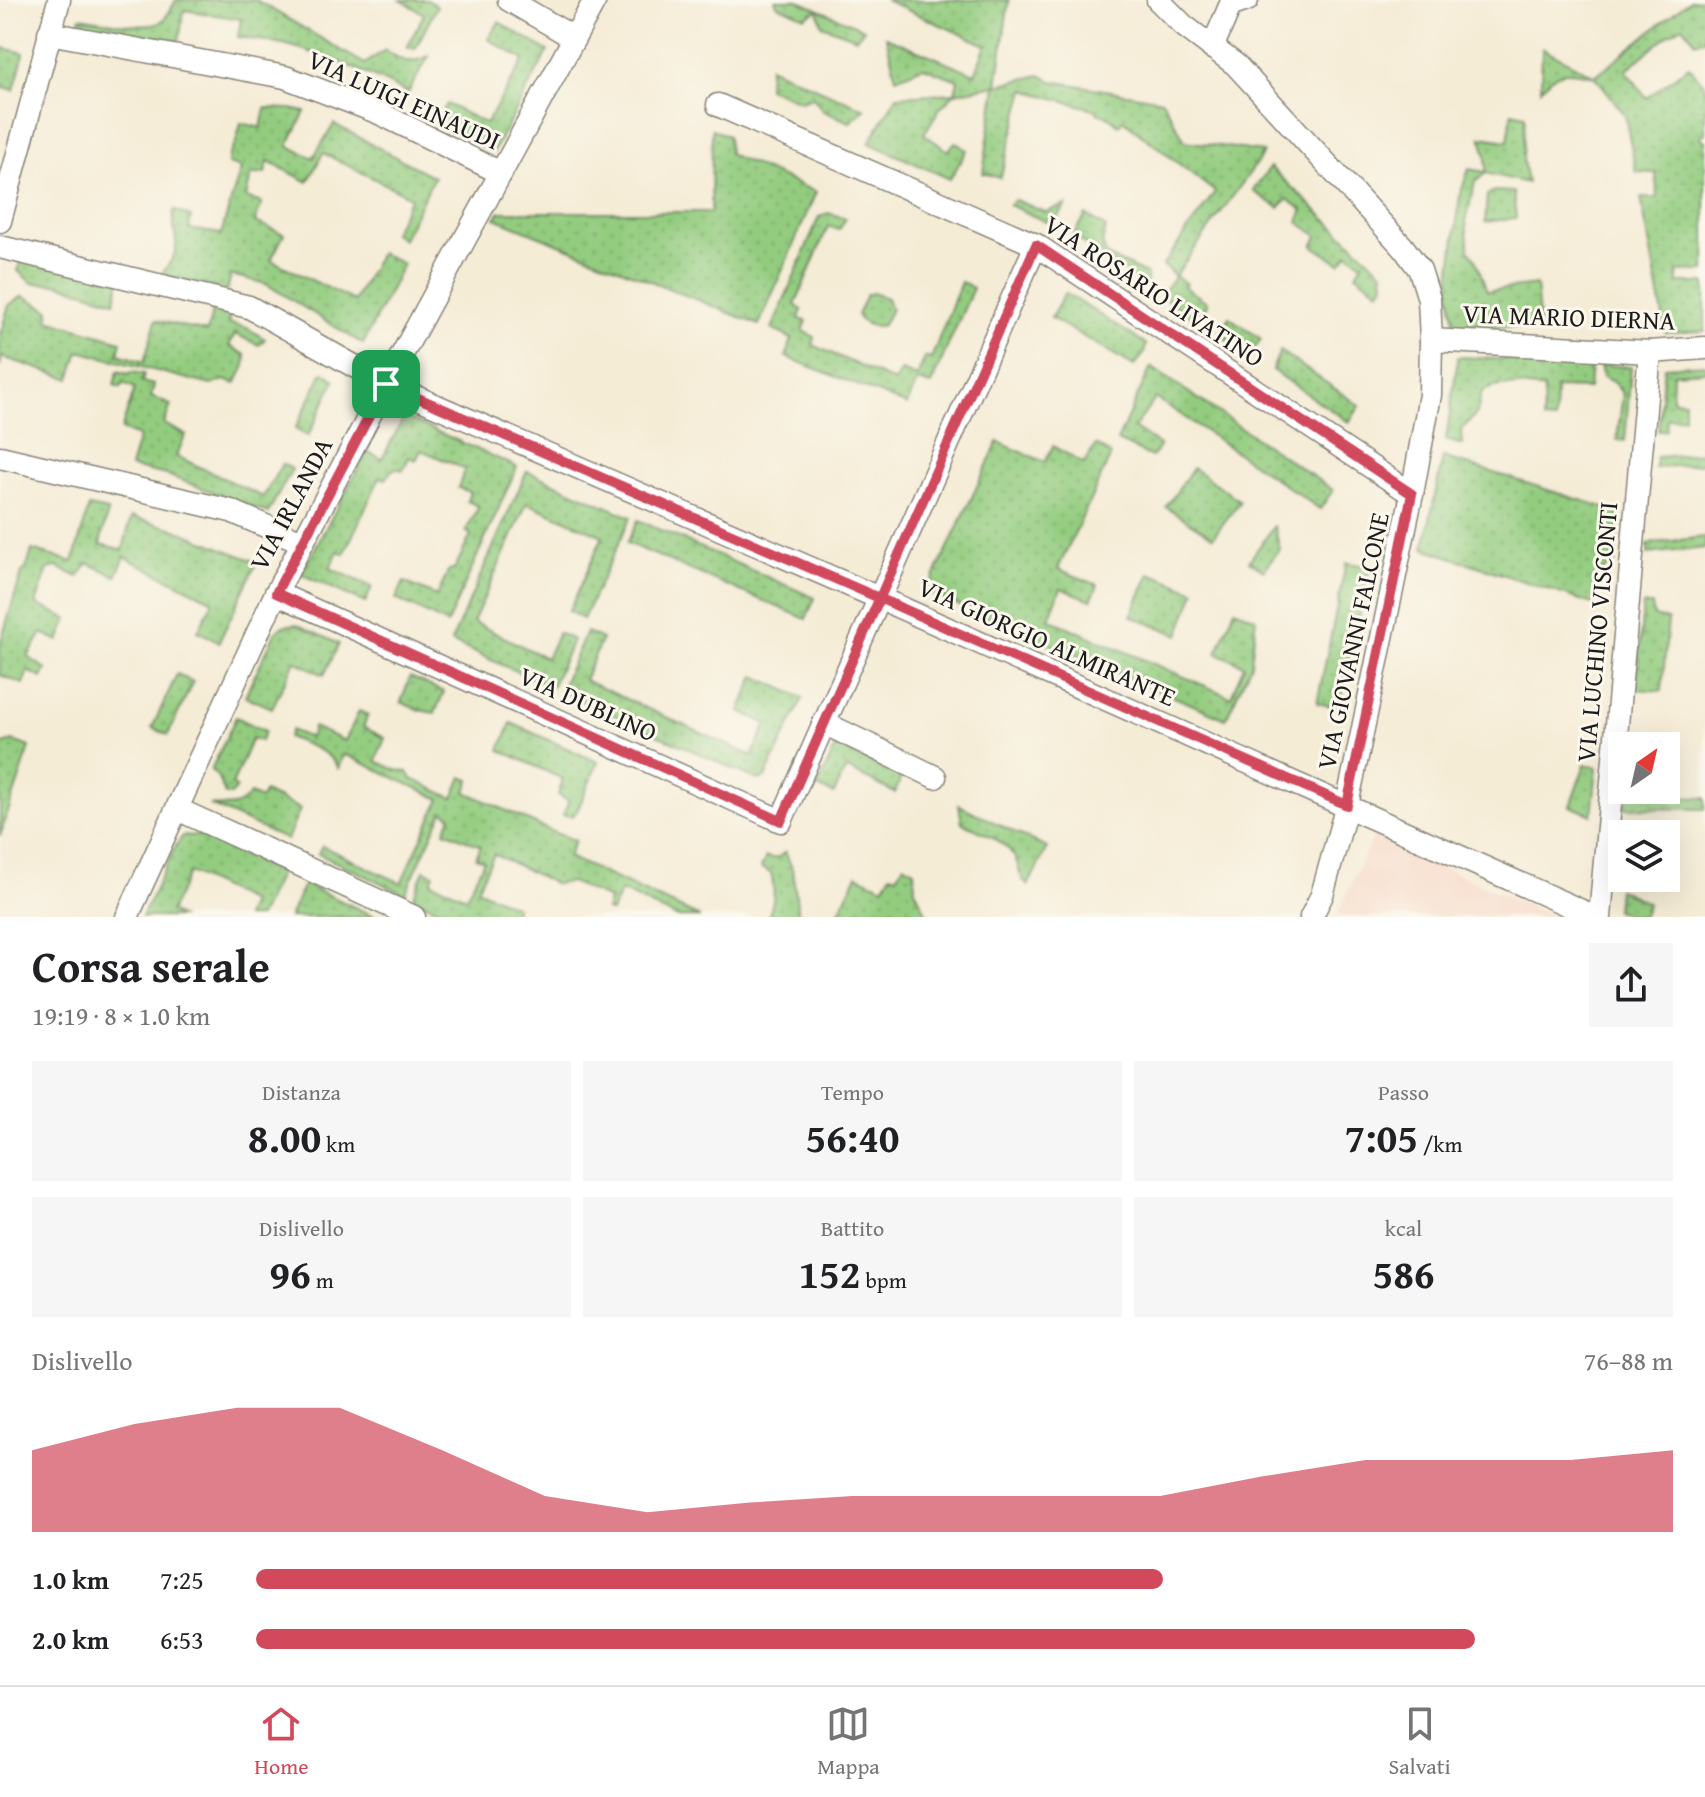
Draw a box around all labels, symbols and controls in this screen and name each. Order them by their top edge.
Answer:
street label: VIA LUIGI EINAUDI [302,40,507,159]
street label: VIA ROSARIO LIVATINO [1037,205,1272,376]
street label: VIA MARIO DIERNA [1462,293,1676,340]
pin [352,350,420,418]
icon: arrive [364,362,408,406]
street label: VIA IRLANDA [239,430,342,577]
street label: VIA LUCHINO VISCONTI [1566,500,1627,764]
street label: VIA GIOVANNI FALCONE [1306,509,1399,773]
street label: VIA GIORGIO ALMIRANTE [912,567,1182,716]
street label: VIA DUBLINO [513,656,664,751]
north arrow [1608,732,1680,804]
map controls [1608,732,1680,892]
button: layers [1608,820,1680,892]
text: Corsa serale [32,934,270,998]
button: share [1589,943,1673,1027]
text: 19:19 · 8 × 1.0 km [32,996,210,1035]
text: Distanza [262,1076,341,1108]
text: Tempo [821,1076,884,1108]
text: Passo [1378,1076,1429,1108]
text: 8.00 [248,1108,321,1167]
text: 56:40 [805,1108,900,1167]
text: 7:05 [1345,1108,1418,1167]
text: km [321,1128,355,1160]
text: /km [1418,1128,1462,1160]
text: Dislivello [259,1212,344,1244]
text: Battito [821,1212,884,1244]
text: kcal [1385,1212,1422,1244]
text: 96 [269,1244,311,1303]
text: 152 [798,1244,861,1303]
text: 586 [1372,1244,1435,1303]
text: m [311,1264,334,1296]
text: bpm [861,1264,907,1296]
text: Dislivello [32,1341,132,1380]
text: 76–88 m [1584,1341,1673,1380]
text: 1.0 km [32,1560,109,1599]
text: 7:25 [160,1560,204,1599]
text: 2.0 km [32,1620,109,1659]
text: 6:53 [160,1620,204,1659]
tab: Home [254,1702,308,1782]
tab: Mappa [817,1702,880,1782]
tab: Salvati [1388,1702,1451,1782]

